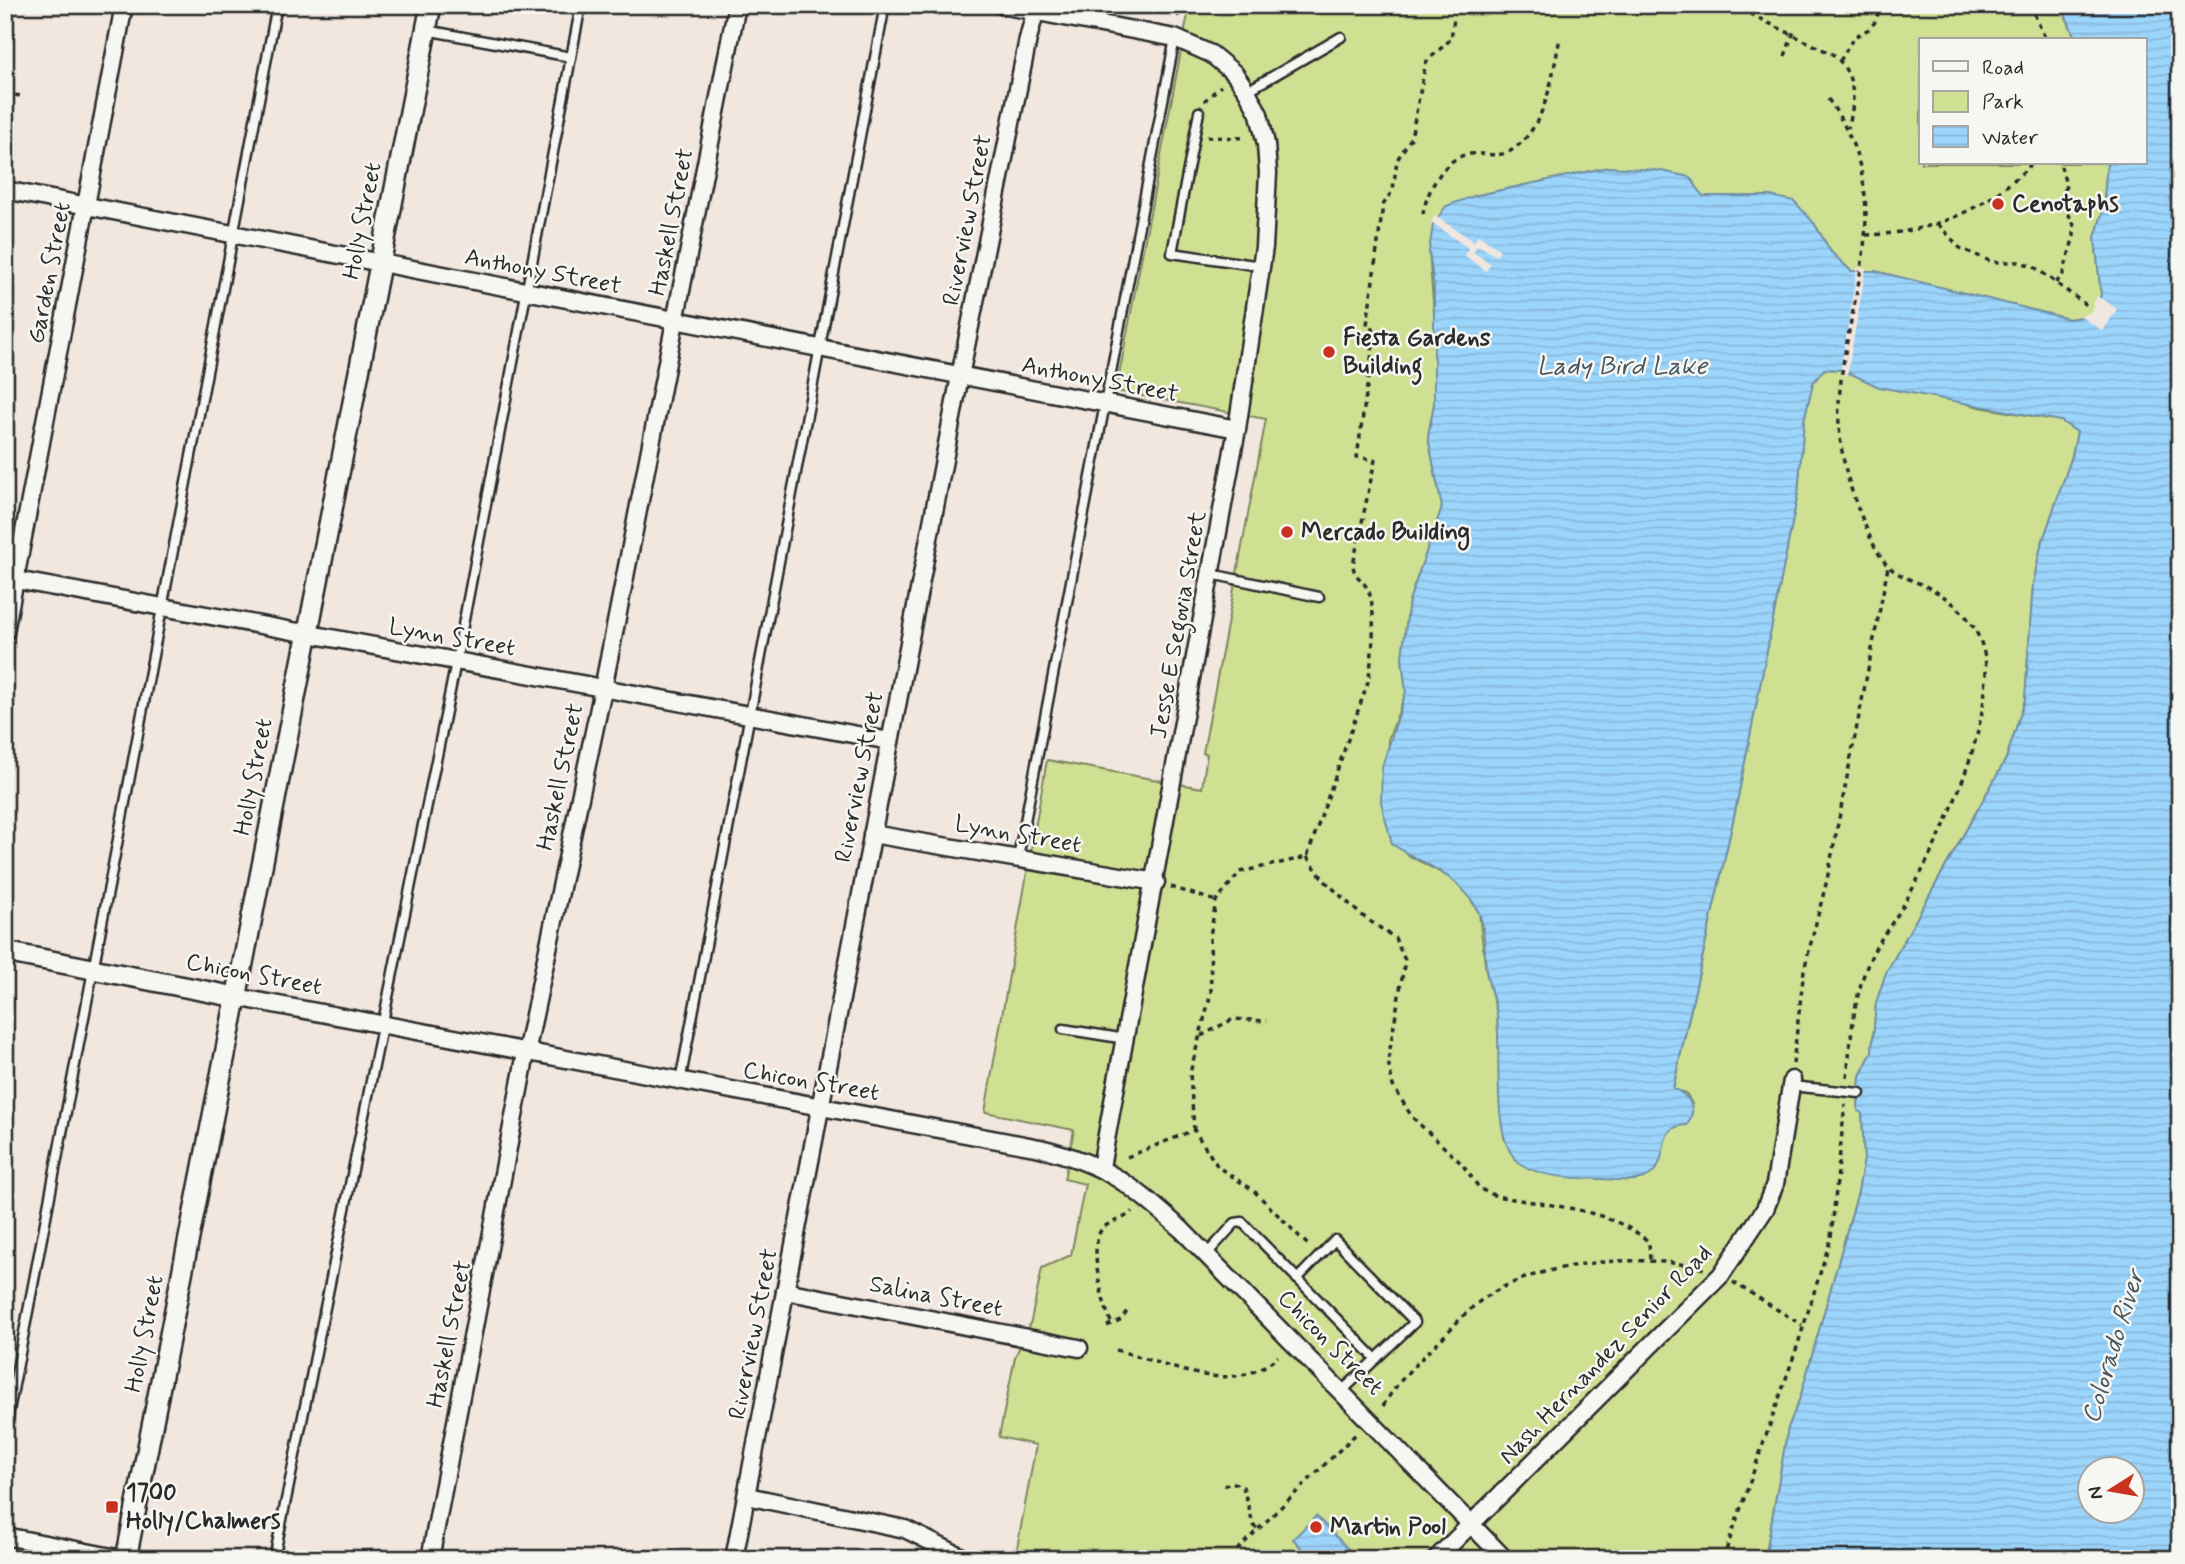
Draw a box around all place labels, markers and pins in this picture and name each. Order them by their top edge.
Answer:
place label: Cenotaphs [2012,189,2119,220]
marker: Cenotaphs [1990,196,2006,212]
place label: Fiesta Gardens Building [1343,323,1491,385]
marker: Fiesta Gardens Building [1321,344,1337,360]
place label: Mercado Building [1301,517,1470,551]
marker: Mercado Building [1279,524,1295,540]
place label: 1700 Holly/Chalmers [126,1478,281,1537]
marker: 1700 Holly/Chalmers [104,1499,120,1515]
place label: Martin Pool [1330,1512,1446,1543]
marker: Martin Pool [1308,1519,1324,1535]

